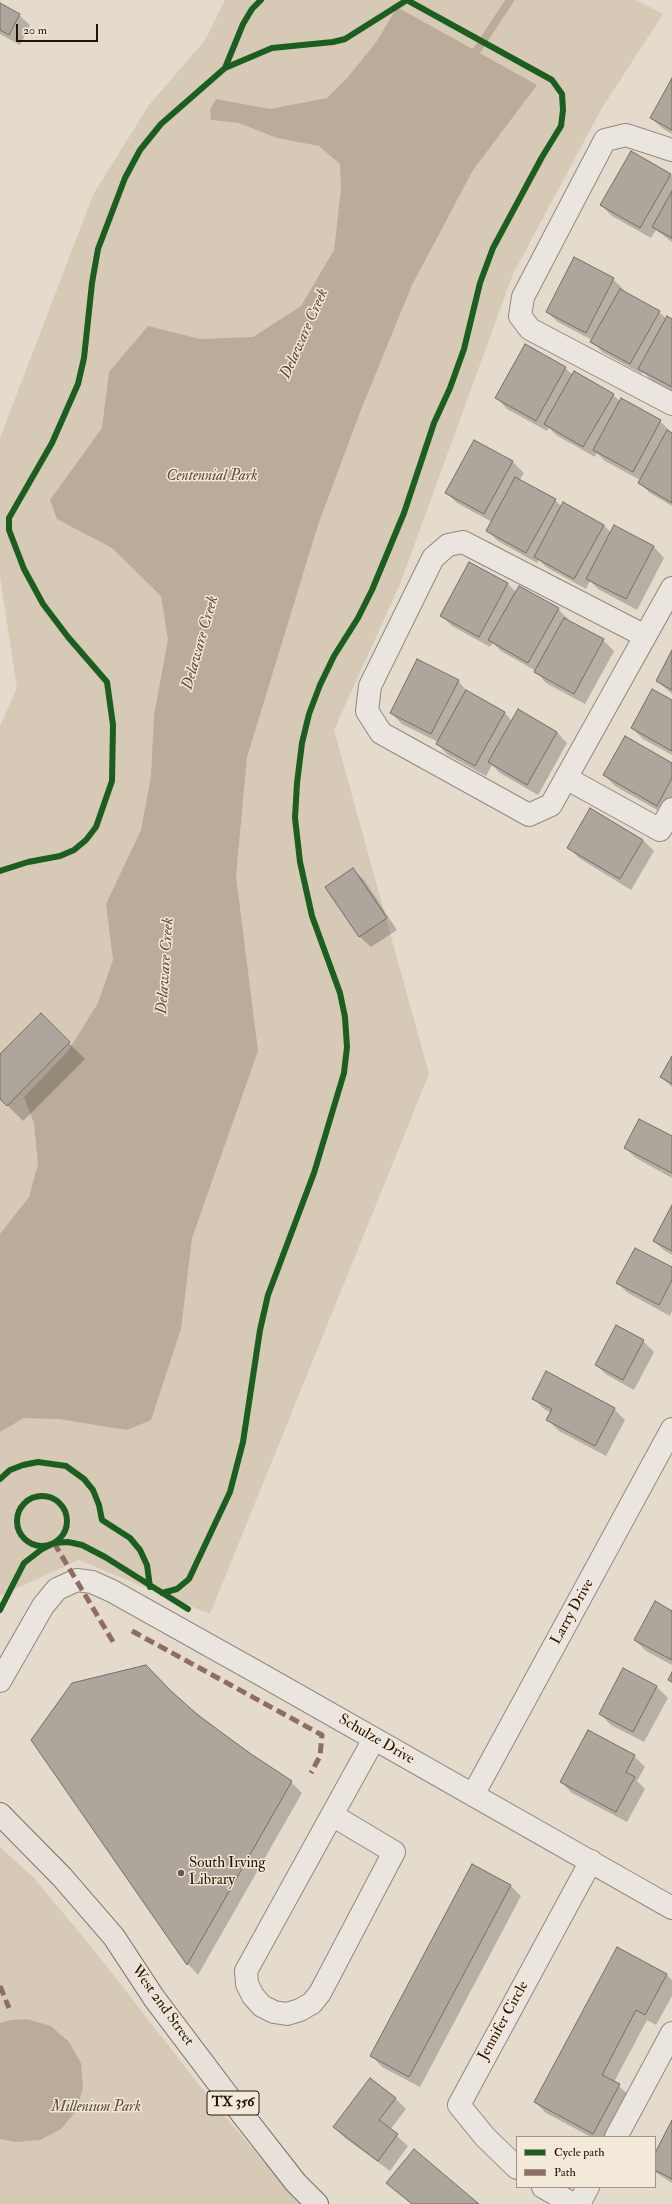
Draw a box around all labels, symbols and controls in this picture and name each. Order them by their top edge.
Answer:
scale bar [18,16,100,42]
text: 20 m [23,23,47,38]
water label: Delaware Creek [277,286,333,382]
park label: Centennial Park [166,468,258,486]
water label: Delaware Creek [178,594,224,692]
water label: Delaware Creek [153,917,179,1015]
street label: Larry Drive [548,1576,598,1648]
street label: Schulze Drive [335,1711,417,1769]
place label: South Irving Library [189,1855,266,1890]
marker: South Irving Library [176,1868,186,1878]
street label: West 2nd Street [127,1962,197,2050]
street label: Jennifer Circle [475,1978,533,2064]
road number: TX 356 [207,2091,259,2115]
park label: Millenium Park [51,2099,141,2117]
legend [516,2136,656,2188]
text: Cycle path [554,2145,604,2160]
text: Path [554,2165,576,2180]

